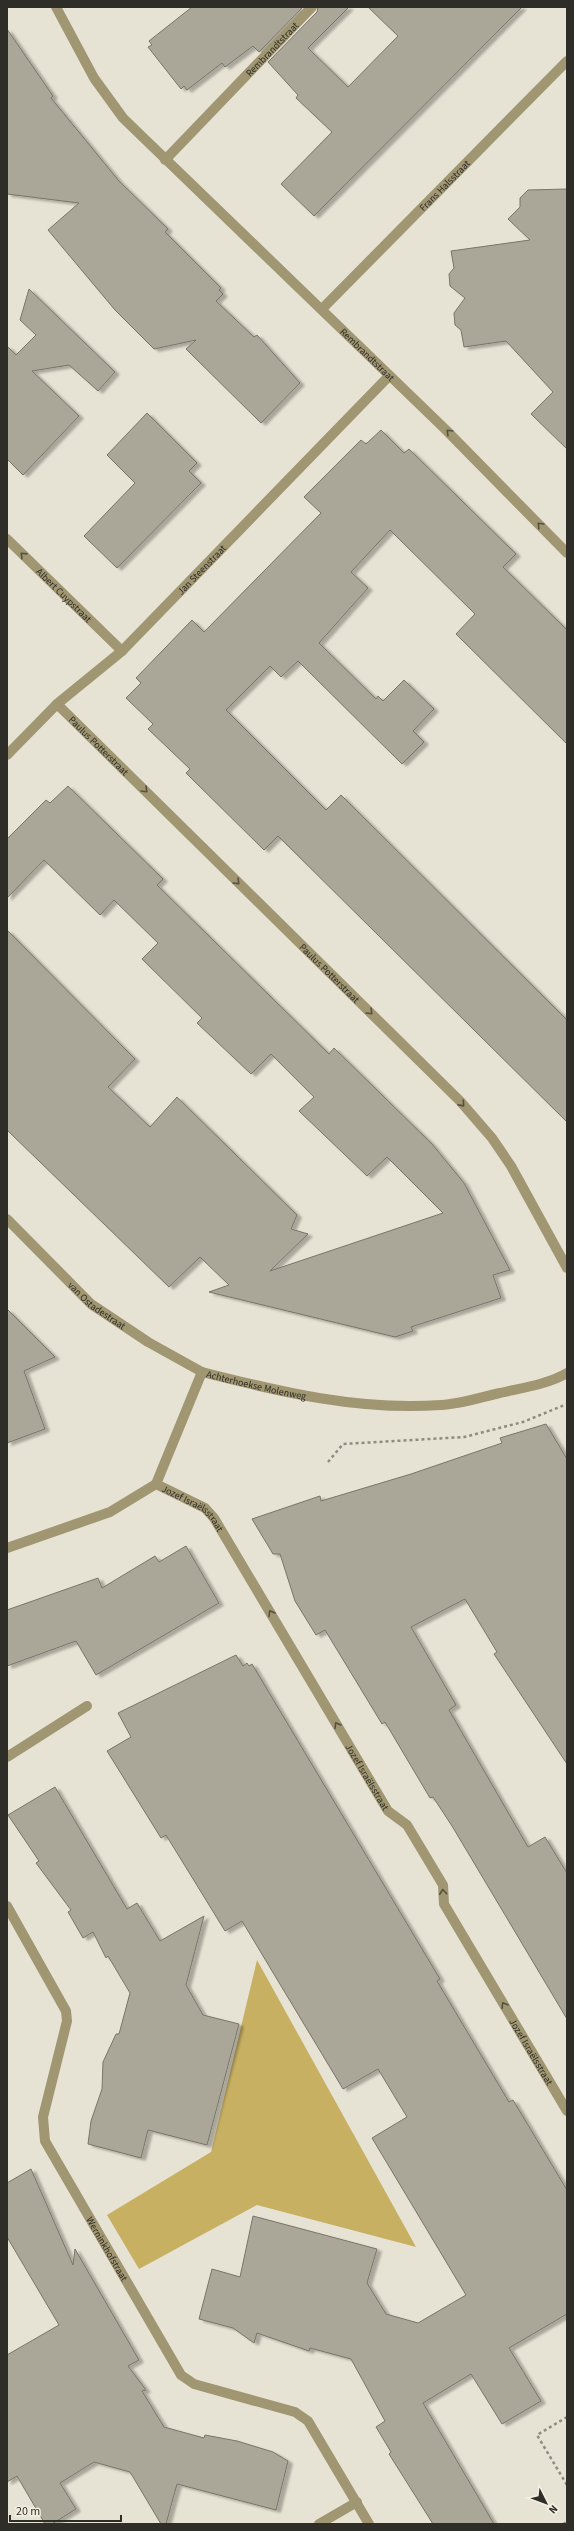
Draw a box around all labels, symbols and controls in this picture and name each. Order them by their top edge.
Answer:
street label: Rembrandtstraat [243,19,302,80]
street label: Frans Halsstraat [416,157,474,215]
street label: Rembrandtstraat [337,325,398,385]
one-way arrow [446,429,453,437]
one-way arrow [537,522,545,530]
street label: Jan Steenstraat [174,541,230,598]
one-way arrow [20,552,28,560]
street label: Albert Cuypstraat [33,565,95,626]
street label: Paulus Potterstraat [65,713,132,779]
one-way arrow [140,785,148,793]
one-way arrow [232,877,240,884]
street label: Paulus Potterstraat [296,941,363,1007]
one-way arrow [365,1007,373,1015]
one-way arrow [457,1099,464,1106]
street label: van Ostadestraat [64,1279,129,1334]
street label: Achterhoekse Molenweg [205,1367,307,1404]
street label: Jozef Israëlsstraat [159,1482,227,1535]
one-way arrow [268,1610,275,1617]
one-way arrow [335,1722,342,1729]
street label: Jozef Israëlsstraat [342,1741,392,1814]
one-way arrow [439,1889,448,1895]
one-way arrow [502,2002,509,2009]
street label: Jozef Israëlsstraat [506,2016,556,2088]
street label: Werninkhofstraat [82,2214,131,2284]
north arrow [526,2483,566,2523]
scale bar [10,2497,121,2523]
text: N [545,2502,561,2517]
text: 20 m [16,2503,40,2520]

